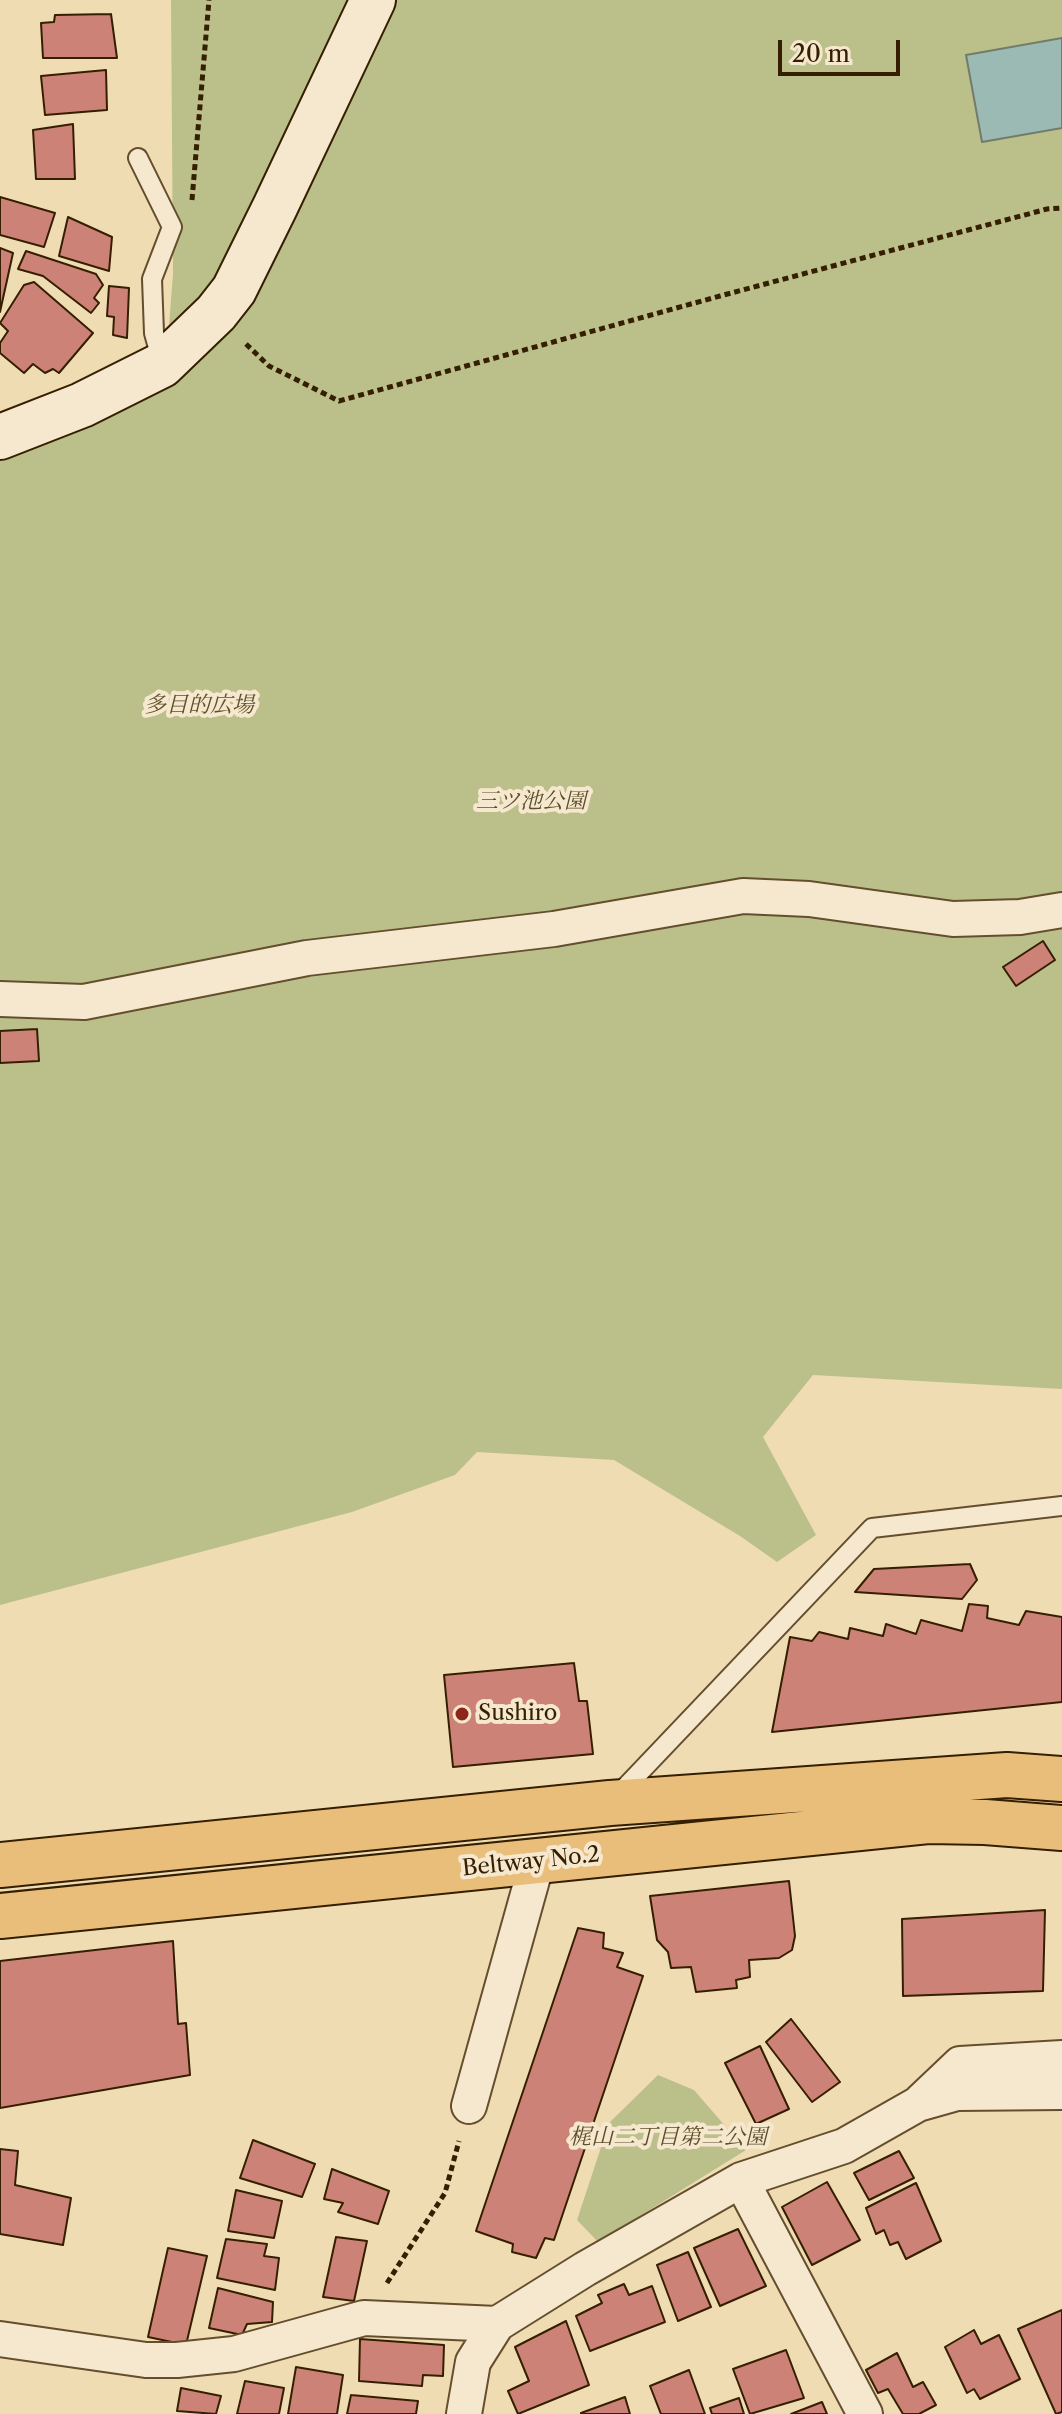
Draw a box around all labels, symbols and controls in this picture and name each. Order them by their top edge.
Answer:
scale bar [782,24,904,74]
text: 20 m [792,39,850,68]
park label: 多目的広場 [144,693,254,719]
park label: 三ツ池公園 [476,789,586,815]
place label: Sushiro [478,1701,557,1727]
marker: Sushiro [453,1705,471,1723]
street label: Beltway No.2 [461,1842,601,1882]
park label: 梶山二丁目第二公園 [569,2125,767,2151]

